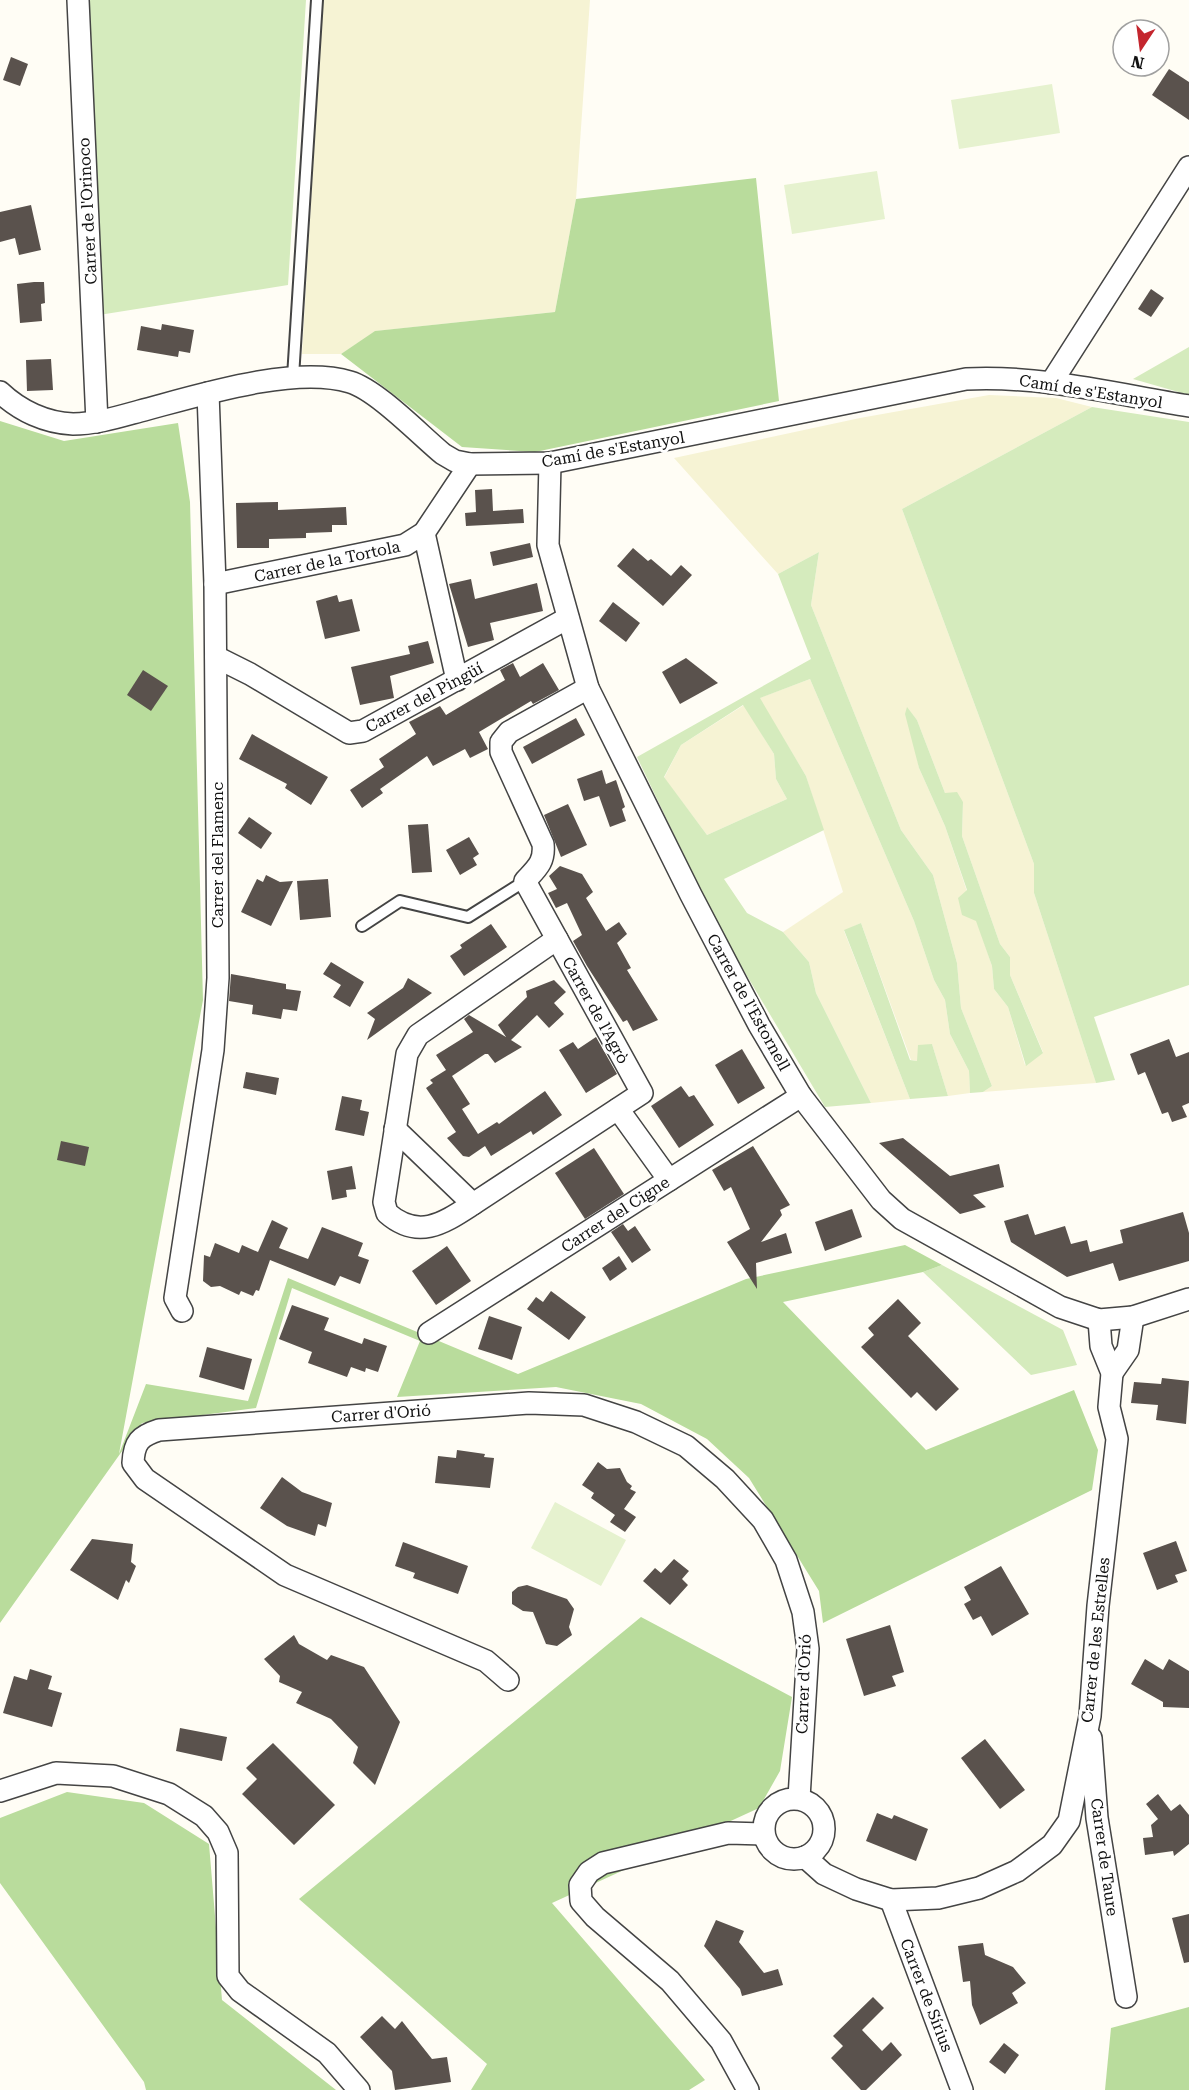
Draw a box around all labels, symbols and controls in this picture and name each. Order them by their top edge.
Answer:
north arrow [1111,18,1171,78]
text: N [1130,51,1146,73]
street label: Carrer de l'Orinoco [74,137,101,285]
street label: Camí de s'Estanyol [1018,371,1164,412]
street label: Camí de s'Estanyol [540,428,686,471]
street label: Carrer de la Tortola [252,537,402,586]
street label: Carrer del Pingüí [362,658,486,736]
street label: Carrer del Flamenc [208,782,227,928]
street label: Carrer de l'Estornell [703,930,794,1074]
street label: Carrer de l'Agrò [558,953,633,1067]
street label: Carrer del Cigne [558,1172,673,1257]
street label: Carrer d'Orió [331,1401,432,1426]
street label: Carrer de les Estrelles [1077,1556,1114,1724]
street label: Carrer d'Orió [792,1634,815,1734]
street label: Carrer de Taure [1087,1797,1122,1918]
street label: Carrer de Sírius [896,1936,957,2055]

